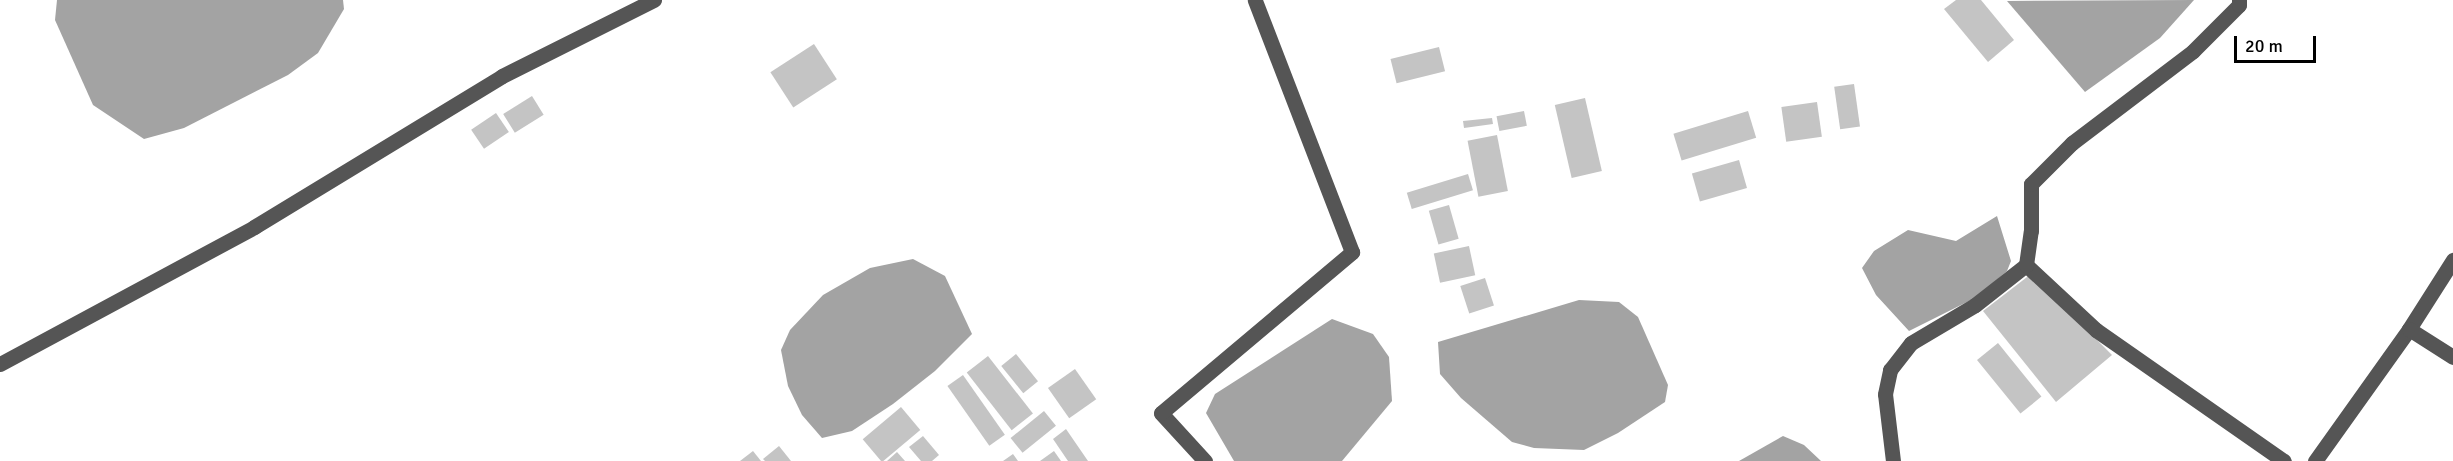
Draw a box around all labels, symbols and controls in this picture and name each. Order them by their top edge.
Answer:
scale bar [2237,24,2320,62]
text: 20 m [2245,35,2283,57]

